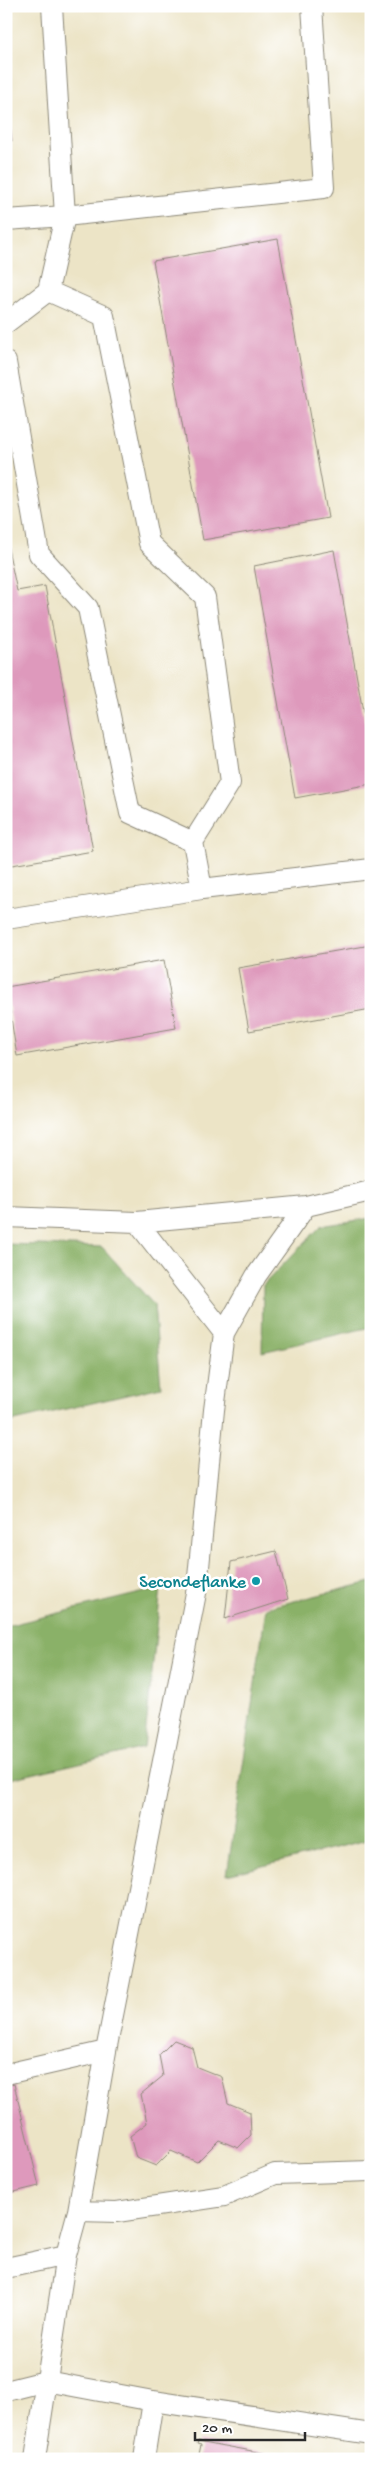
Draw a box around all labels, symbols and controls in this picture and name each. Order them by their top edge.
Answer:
place label: Secondeflanke [139,1573,247,1594]
marker: Secondeflanke [250,1575,262,1587]
scale bar [195,2410,304,2442]
text: 20 m [202,2420,232,2438]

